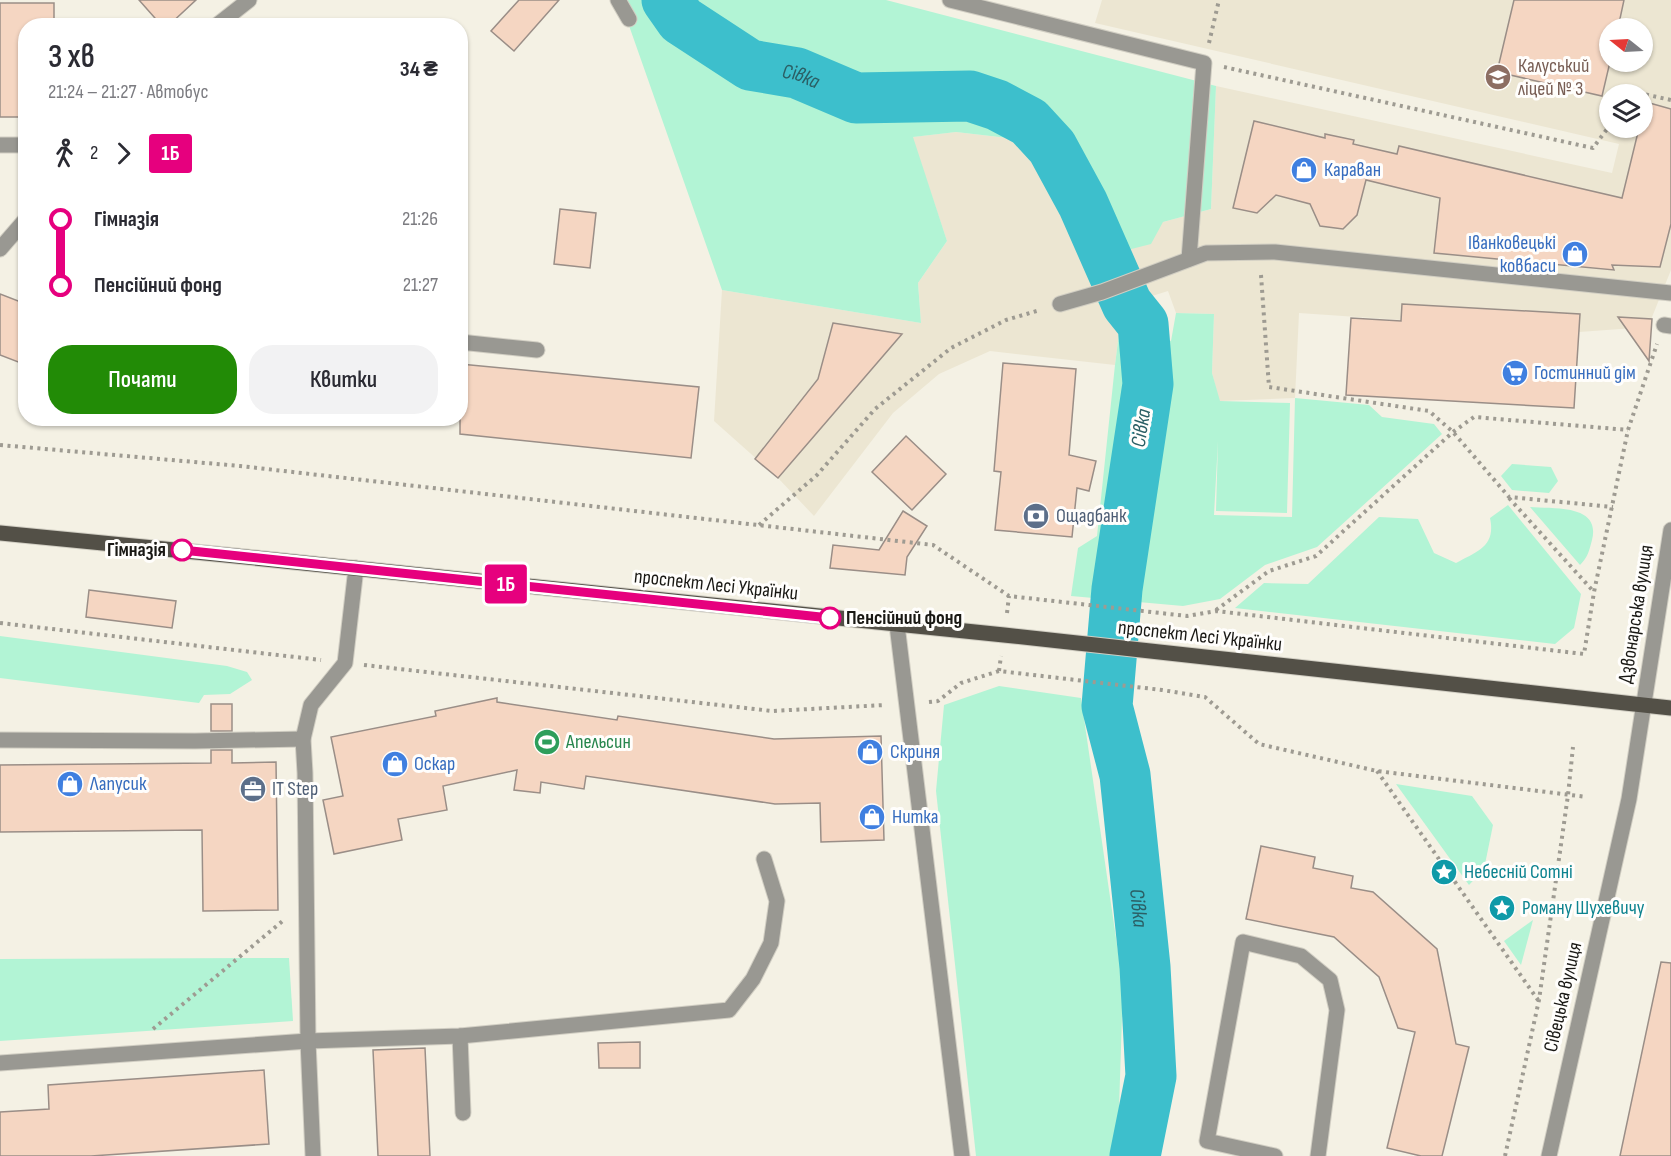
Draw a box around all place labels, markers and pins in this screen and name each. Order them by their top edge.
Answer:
place label: Калуський ліцей № 3 [1518,54,1589,101]
school or university icon: Калуський ліцей № 3 [1483,62,1513,92]
shop icon: Караван [1289,155,1319,185]
place label: Караван [1324,158,1381,182]
place label: Іванковецькі ковбаси [1468,231,1556,278]
shop icon: Іванковецькі ковбаси [1560,239,1590,269]
supermarket icon: Гостинний дім [1500,358,1530,388]
place label: Гостинний дім [1534,361,1636,385]
bank icon: Ощадбанк [1021,501,1051,531]
place label: Ощадбанк [1056,504,1127,528]
place label: Гімназія [107,538,166,562]
marker: Гімназія [171,539,193,561]
place label: Пенсійний фонд [846,606,962,630]
marker: Пенсійний фонд [819,607,841,629]
sports icon: Апельсин [532,727,562,757]
place label: Апельсин [565,730,631,754]
shop icon: Скриня [855,737,885,767]
place label: Скриня [890,740,940,764]
shop icon: Оскар [380,749,410,779]
place label: Оскар [414,752,455,776]
shop icon: Лапусик [55,769,85,799]
place label: Лапусик [89,772,147,796]
office icon: IT Step [238,774,268,804]
place label: IT Step [272,777,318,801]
shop icon: Нитка [857,802,887,832]
place label: Нитка [892,805,939,829]
place icon: Небесній Сотні [1429,857,1459,887]
place label: Небесній Сотні [1464,860,1573,884]
place icon: Роману Шухевичу [1487,893,1517,923]
place label: Роману Шухевичу [1522,896,1645,920]

